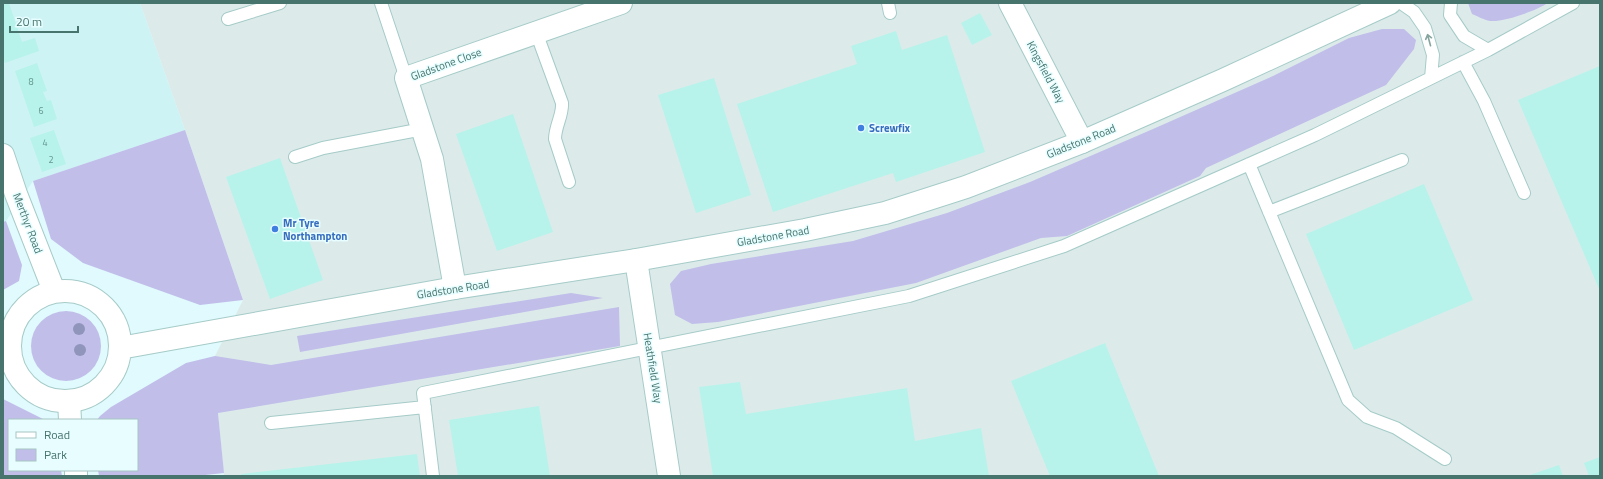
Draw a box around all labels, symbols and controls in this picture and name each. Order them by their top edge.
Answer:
scale bar [10,8,78,34]
text: 20 m [16,12,42,31]
one-way arrow [1424,33,1432,46]
street label: Kingsfield Way [1023,38,1069,106]
street label: Gladstone Close [408,44,484,84]
house number: 8 [28,75,34,88]
house number: 6 [38,104,44,117]
place label: Screwfix [869,120,911,136]
street label: Gladstone Road [1044,120,1118,162]
marker: Screwfix [856,123,866,133]
house number: 4 [42,136,48,149]
house number: 2 [48,153,54,166]
street label: Merthyr Road [9,190,47,256]
place label: Mr Tyre Northampton [283,215,347,244]
street label: Gladstone Road [736,222,811,250]
marker: Mr Tyre Northampton [270,224,280,234]
street label: Gladstone Road [416,275,491,303]
street label: Heathfield Way [640,332,667,405]
legend [8,419,138,471]
text: Road [44,425,70,444]
text: Park [44,445,67,464]

